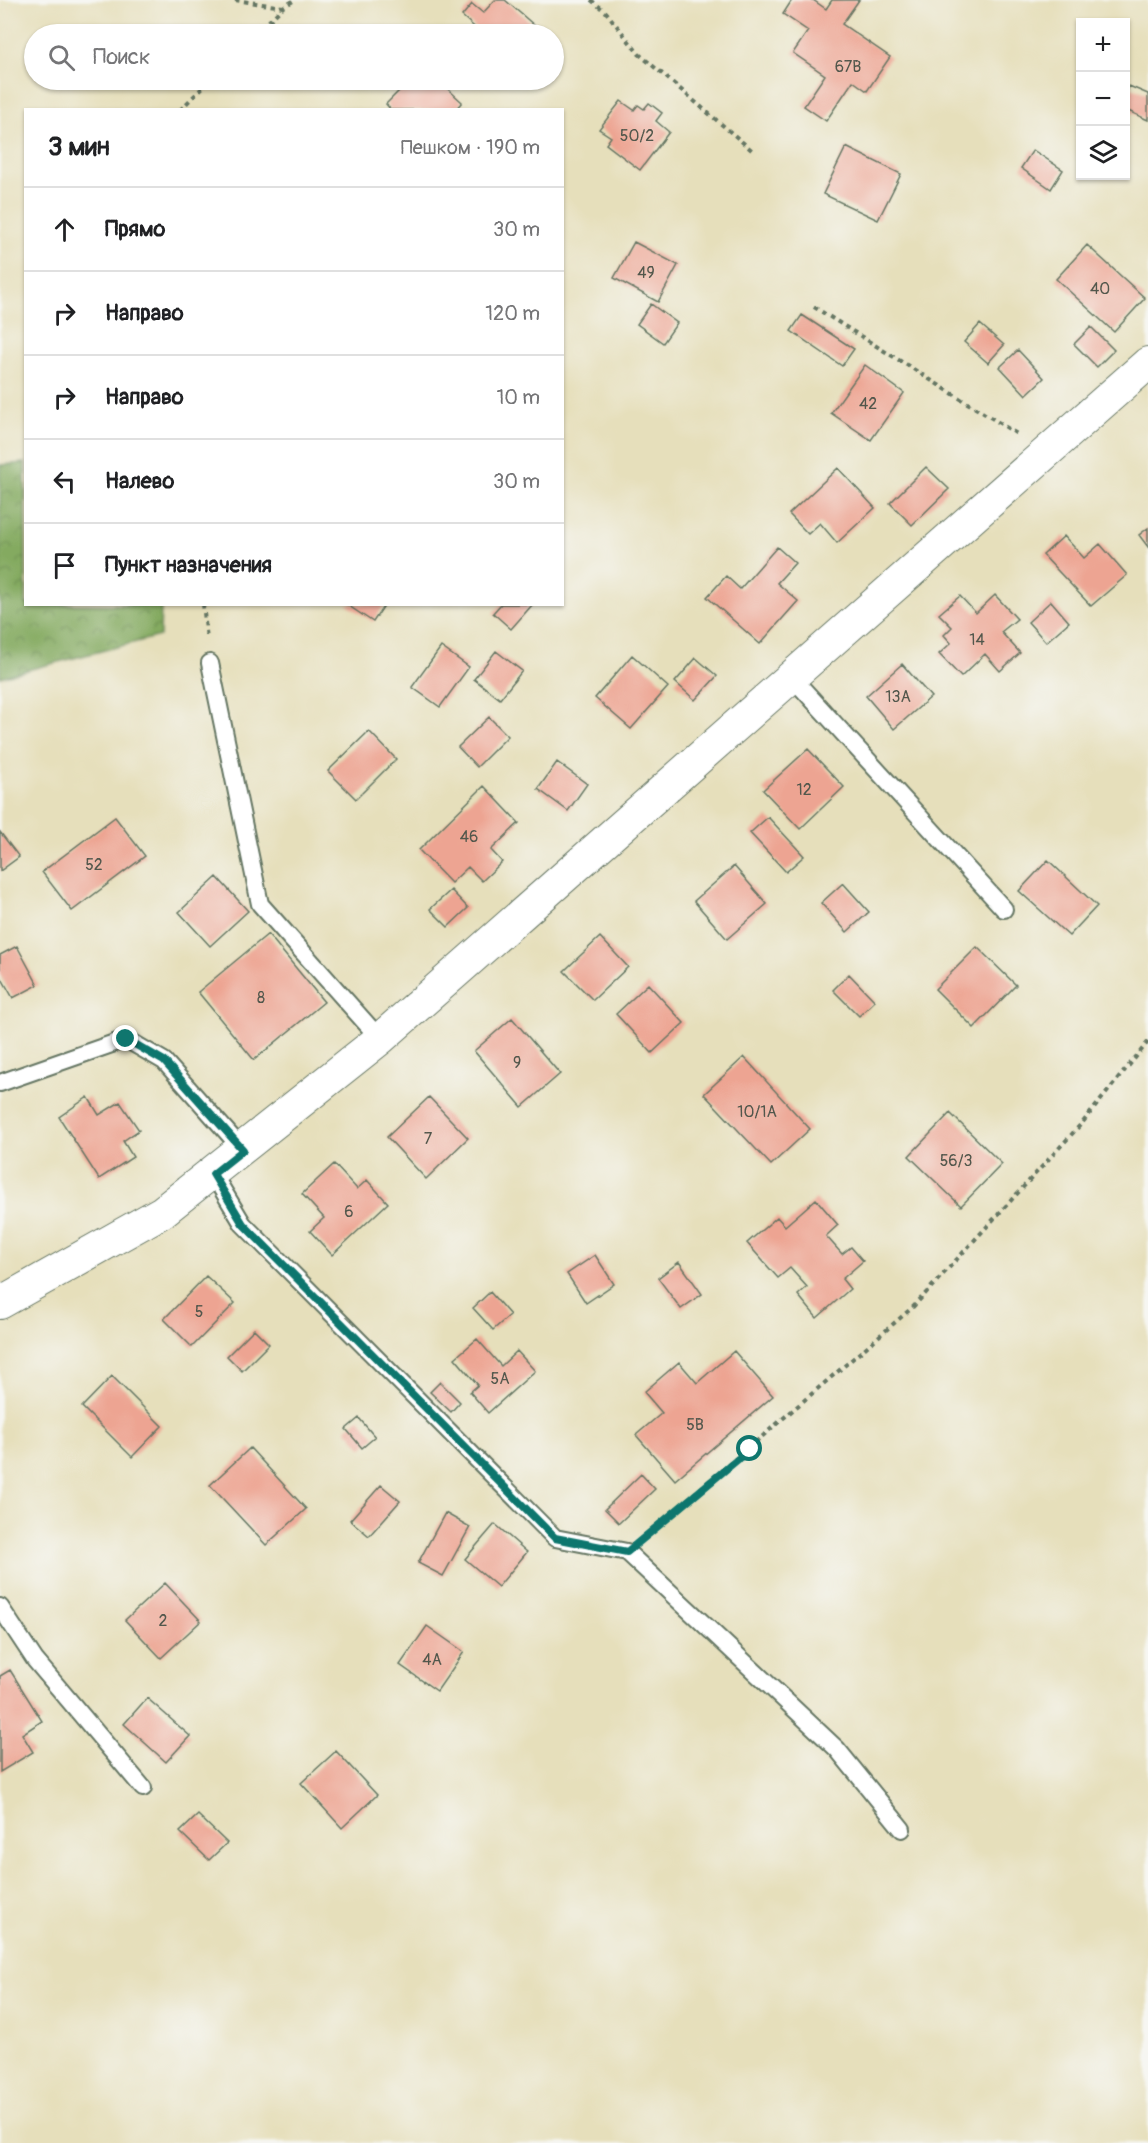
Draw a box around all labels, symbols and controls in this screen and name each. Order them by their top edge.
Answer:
map controls [1076,18,1130,180]
button: + [1076,18,1130,72]
search box [24,24,564,90]
icon: search [45,41,78,74]
text: Поиск [93,43,150,71]
house number: 67В [835,57,861,77]
button: − [1076,72,1130,126]
house number: 50/2 [620,126,654,146]
button: layers [1076,126,1130,180]
text: 3 мин [48,131,110,163]
text: Пешком · 190 m [401,135,540,160]
icon: ahead [48,213,81,246]
text: Прямо [105,215,165,243]
text: 30 m [493,217,540,242]
house number: 49 [637,263,655,283]
house number: 40 [1090,279,1110,299]
icon: right [48,297,81,330]
text: Направо [105,299,184,327]
text: 120 m [485,301,540,326]
icon: right [48,381,81,414]
text: Направо [105,383,184,411]
text: 10 m [496,385,540,410]
house number: 42 [859,394,877,414]
icon: left [48,465,81,498]
text: Налево [105,467,174,495]
text: 30 m [493,469,540,494]
icon: arrive [48,549,81,582]
text: Пункт назначения [105,551,272,579]
house number: 14 [969,630,985,650]
house number: 13А [885,687,911,707]
house number: 12 [796,780,812,800]
house number: 46 [460,827,478,847]
house number: 52 [85,855,103,875]
house number: 8 [257,988,265,1008]
route end [112,1025,138,1051]
house number: 9 [513,1053,521,1073]
house number: 10/1А [737,1102,777,1122]
house number: 7 [424,1129,433,1149]
house number: 56/3 [940,1151,972,1171]
house number: 6 [344,1202,354,1222]
house number: 5 [195,1302,203,1322]
house number: 5А [490,1369,510,1389]
house number: 5В [686,1415,704,1435]
route start [736,1435,762,1461]
house number: 2 [159,1611,168,1631]
house number: 4А [422,1650,442,1670]

